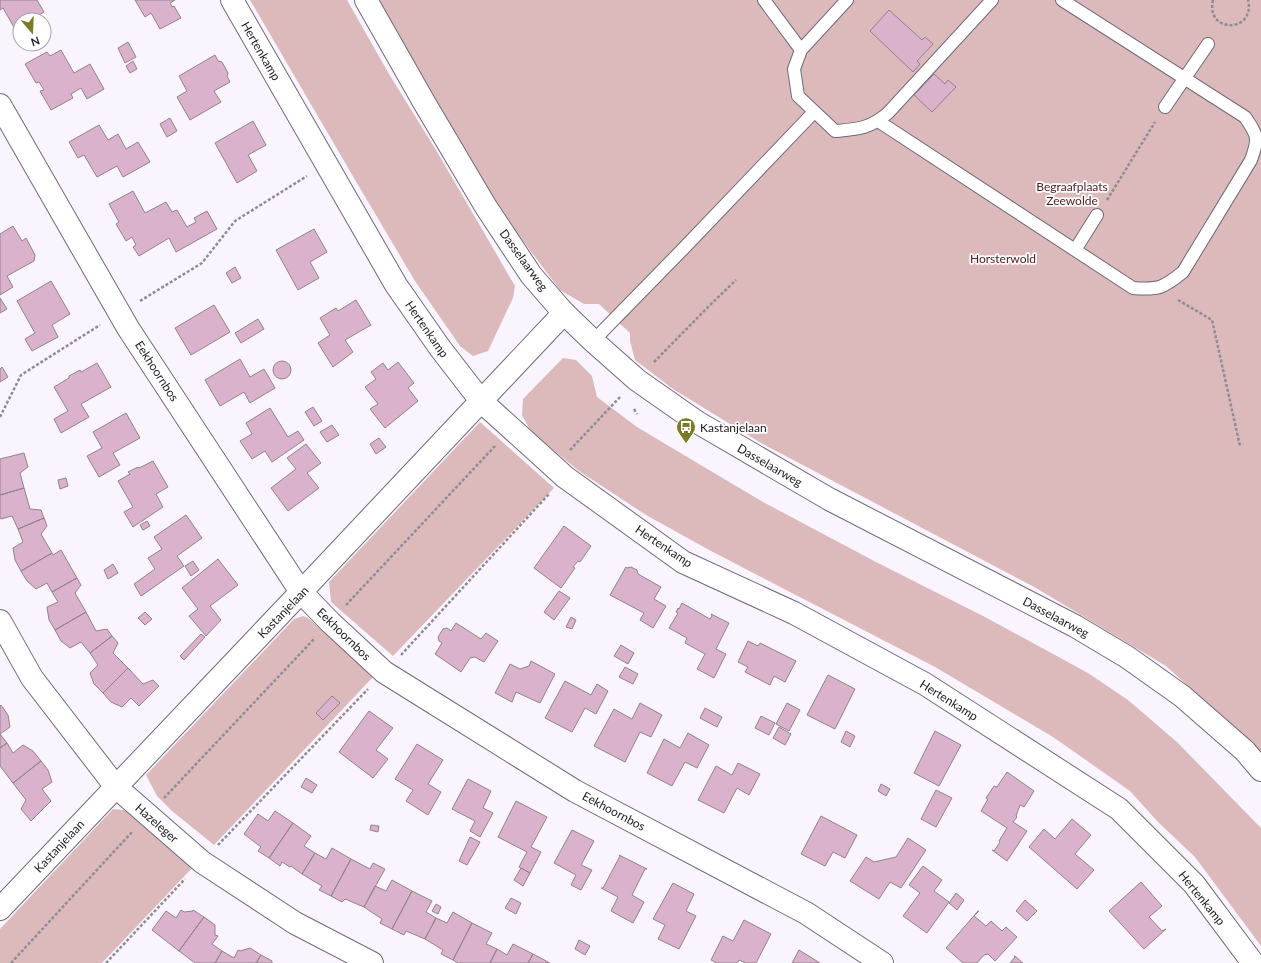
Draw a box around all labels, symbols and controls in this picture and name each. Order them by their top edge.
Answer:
north arrow [12,12,52,52]
street label: Hertenkamp [238,19,284,83]
text: N [29,34,42,49]
park label: Begraafplaats Zeewolde [1036,179,1108,208]
street label: Dasselaarweg [497,226,551,294]
park label: Horsterwold [970,251,1036,266]
street label: Hertenkamp [402,298,452,360]
street label: Eekhoornbos [132,338,182,404]
bus stop icon: Kastanjelaan [675,416,697,444]
place label: Kastanjelaan [700,420,767,435]
street label: Dasselaarweg [735,440,805,490]
street label: Hertenkamp [633,521,696,571]
street label: Kastanjelaan [254,583,312,641]
street label: Dasselaarweg [1020,593,1092,641]
street label: Eekhoornbos [314,605,374,663]
street label: Hertenkamp [917,676,981,724]
street label: Eekhoornbos [580,788,648,834]
street label: Hazeleger [132,800,182,846]
street label: Kastanjelaan [31,816,87,876]
street label: Hertenkamp [1176,868,1229,928]

